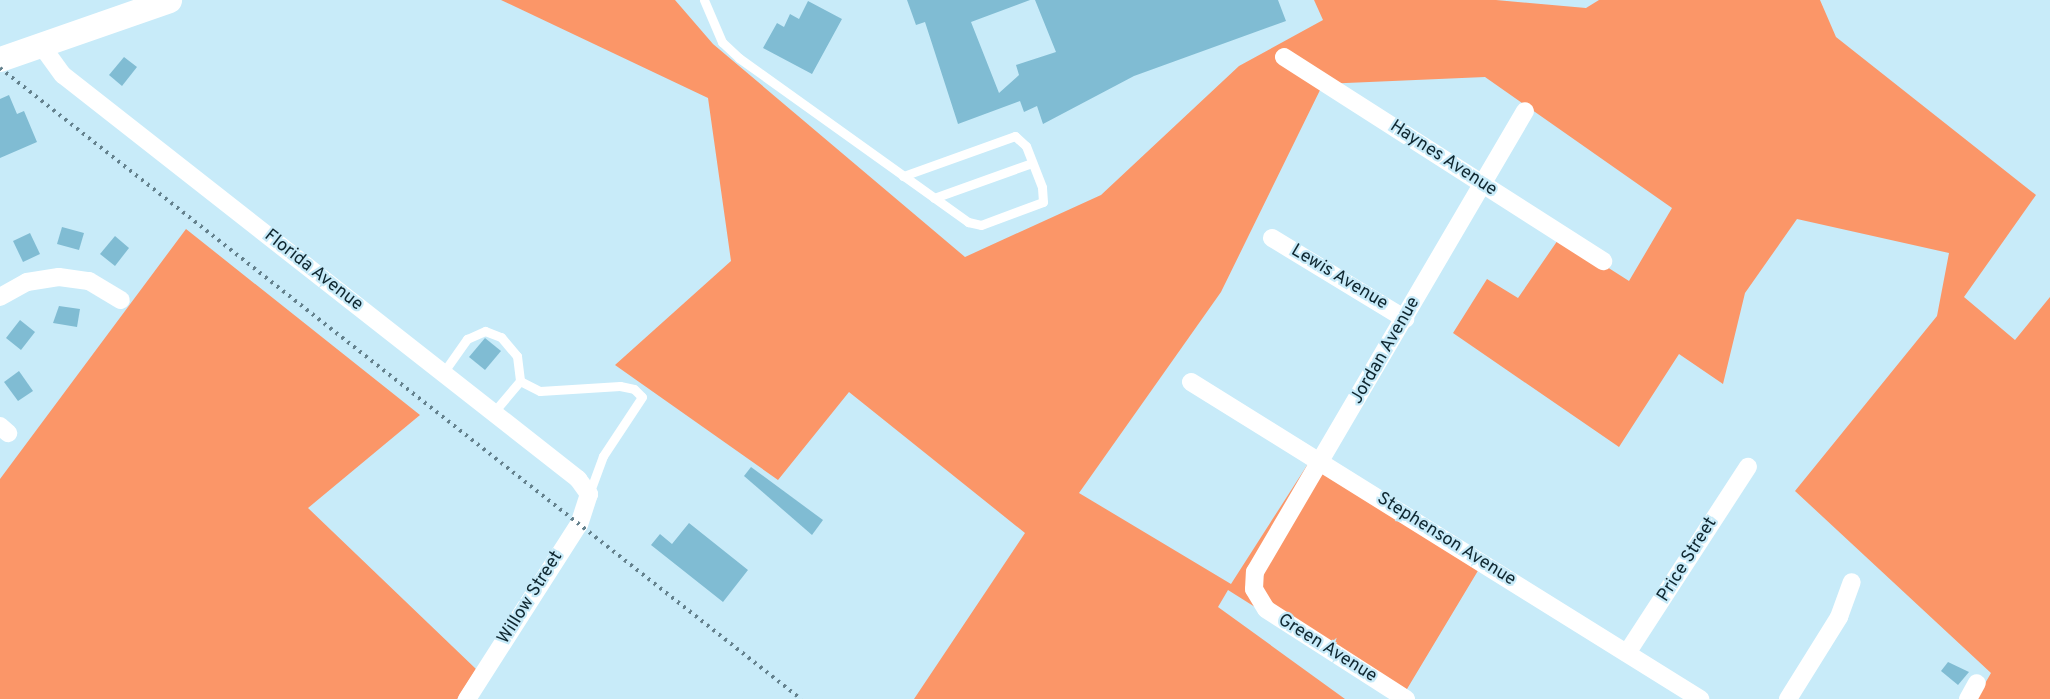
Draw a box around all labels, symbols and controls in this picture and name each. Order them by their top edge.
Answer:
street label: Haynes Avenue [1385,116,1501,202]
street label: Florida Avenue [259,225,367,317]
street label: Lewis Avenue [1286,240,1392,316]
street label: Jordan Avenue [1346,293,1426,409]
street label: Stephenson Avenue [1372,488,1520,592]
street label: Price Street [1654,514,1722,606]
street label: Willow Street [494,547,568,649]
street label: Green Avenue [1273,610,1381,688]

